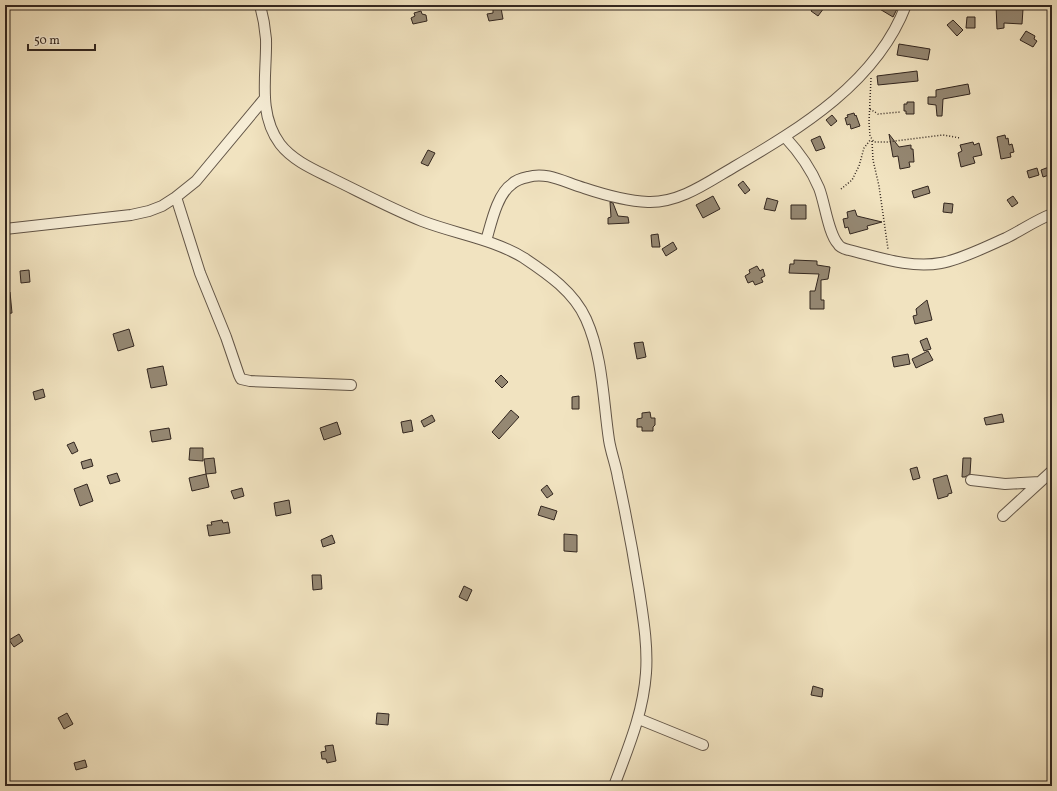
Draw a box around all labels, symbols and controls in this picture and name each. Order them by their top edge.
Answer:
scale bar [28,26,95,52]
text: 50 m [34,33,60,49]

